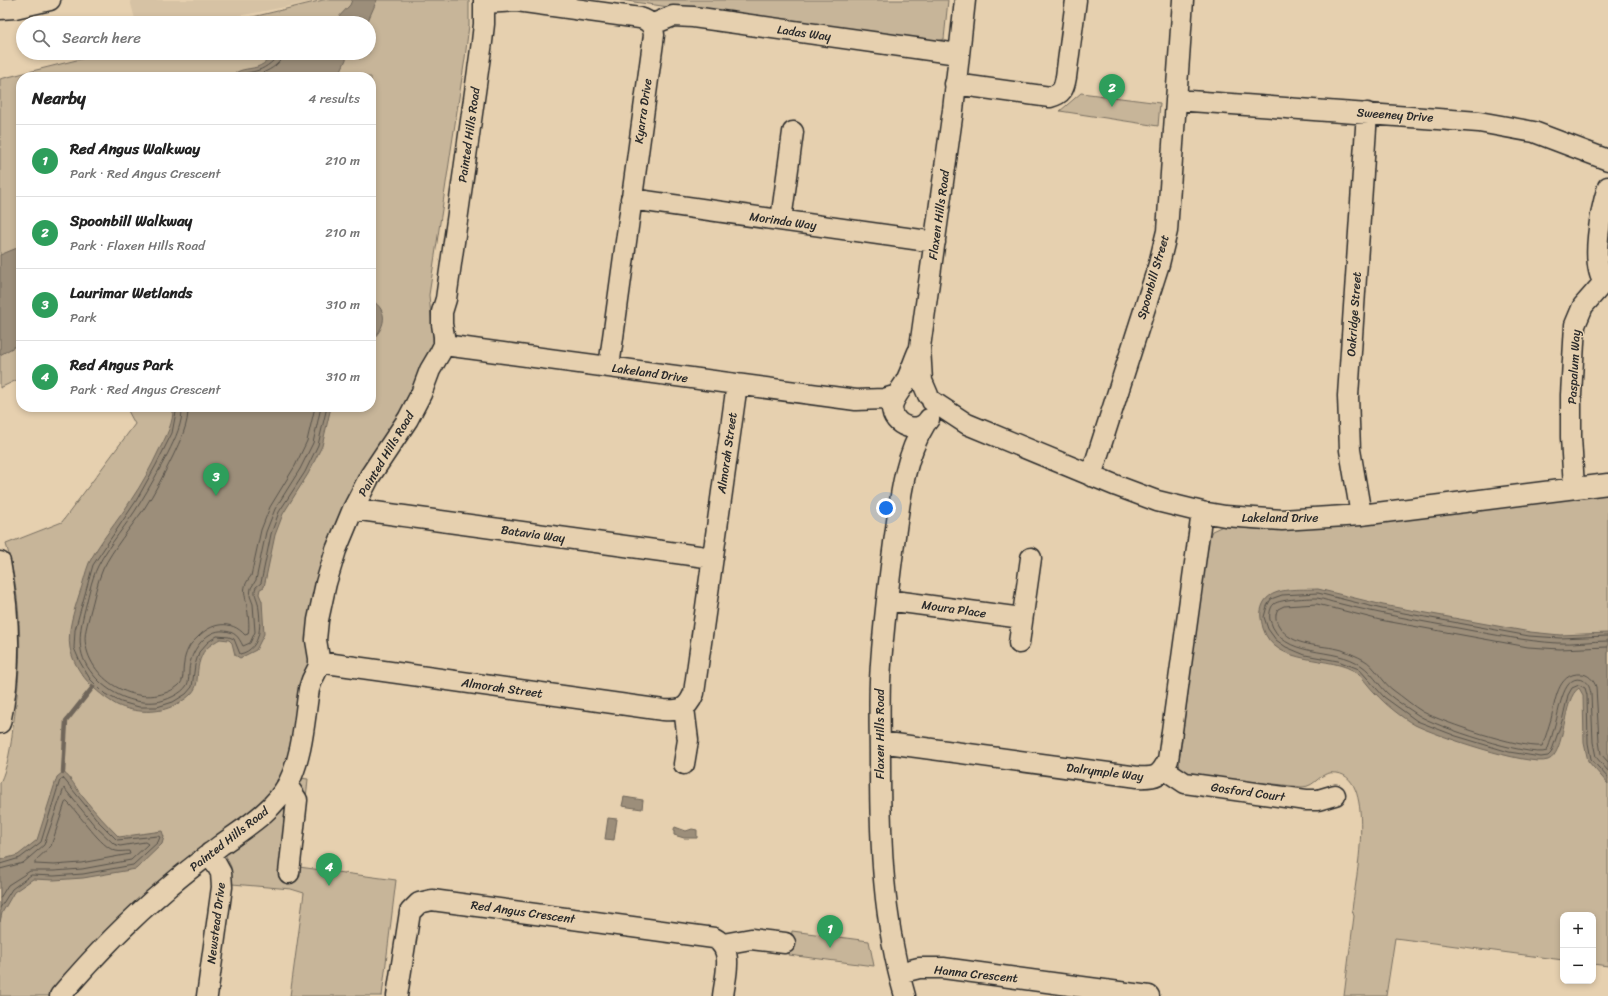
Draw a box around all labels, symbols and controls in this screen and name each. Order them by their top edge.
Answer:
search box [16,16,376,60]
street label: Ladas Way [776,18,833,48]
text: Search here [62,25,141,51]
icon: search [30,27,52,49]
pin: 2 [1099,74,1125,107]
street label: Kyarra Drive [628,77,658,145]
text: Nearby [32,83,86,113]
street label: Painted Hills Road [451,84,487,184]
text: 4 results [308,87,360,110]
street label: Sweeney Drive [1356,101,1434,129]
text: Red Angus Walkway [70,136,200,162]
text: 1 [42,149,48,172]
text: 210 m [325,149,360,172]
text: Park · Red Angus Crescent [70,162,221,185]
street label: Flaxen Hills Road [922,167,956,261]
street label: Morinda Way [748,205,819,237]
text: Spoonbill Walkway [70,208,192,234]
text: 2 [41,221,49,244]
text: 210 m [325,221,360,244]
street label: Spoonbill Street [1130,232,1176,322]
text: Park · Flaxen Hills Road [70,234,205,257]
street label: Oakridge Street [1340,271,1368,357]
text: Laurimar Wetlands [70,280,192,306]
text: 3 [41,293,49,316]
text: 310 m [326,293,360,316]
text: Park [70,306,97,329]
street label: Paspalum Way [1561,328,1587,405]
text: Red Angus Park [70,352,174,378]
street label: Lakeland Drive [611,357,689,389]
text: 4 [41,365,49,388]
text: 310 m [326,365,360,388]
text: Park · Red Angus Crescent [70,378,221,401]
street label: Painted Hills Road [352,406,421,501]
street label: Almorah Street [710,411,744,496]
pin: 3 [203,463,229,496]
your location [876,498,896,518]
street label: Lakeland Drive [1242,507,1318,529]
street label: Batavia Way [500,519,567,549]
street label: Moura Place [920,594,988,624]
street label: Almorah Street [459,671,544,705]
street label: Flaxen Hills Road [869,687,891,779]
street label: Dalrymple Way [1065,756,1146,788]
street label: Gosford Court [1210,776,1288,808]
street label: Painted Hills Road [184,800,275,877]
pin: 4 [316,853,342,886]
street label: Newstead Drive [200,881,232,965]
street label: Red Angus Crescent [470,894,578,930]
map controls [1560,912,1596,984]
button: + [1560,912,1596,948]
pin: 1 [817,915,843,948]
button: − [1560,948,1596,984]
street label: Hanna Crescent [933,959,1019,989]

